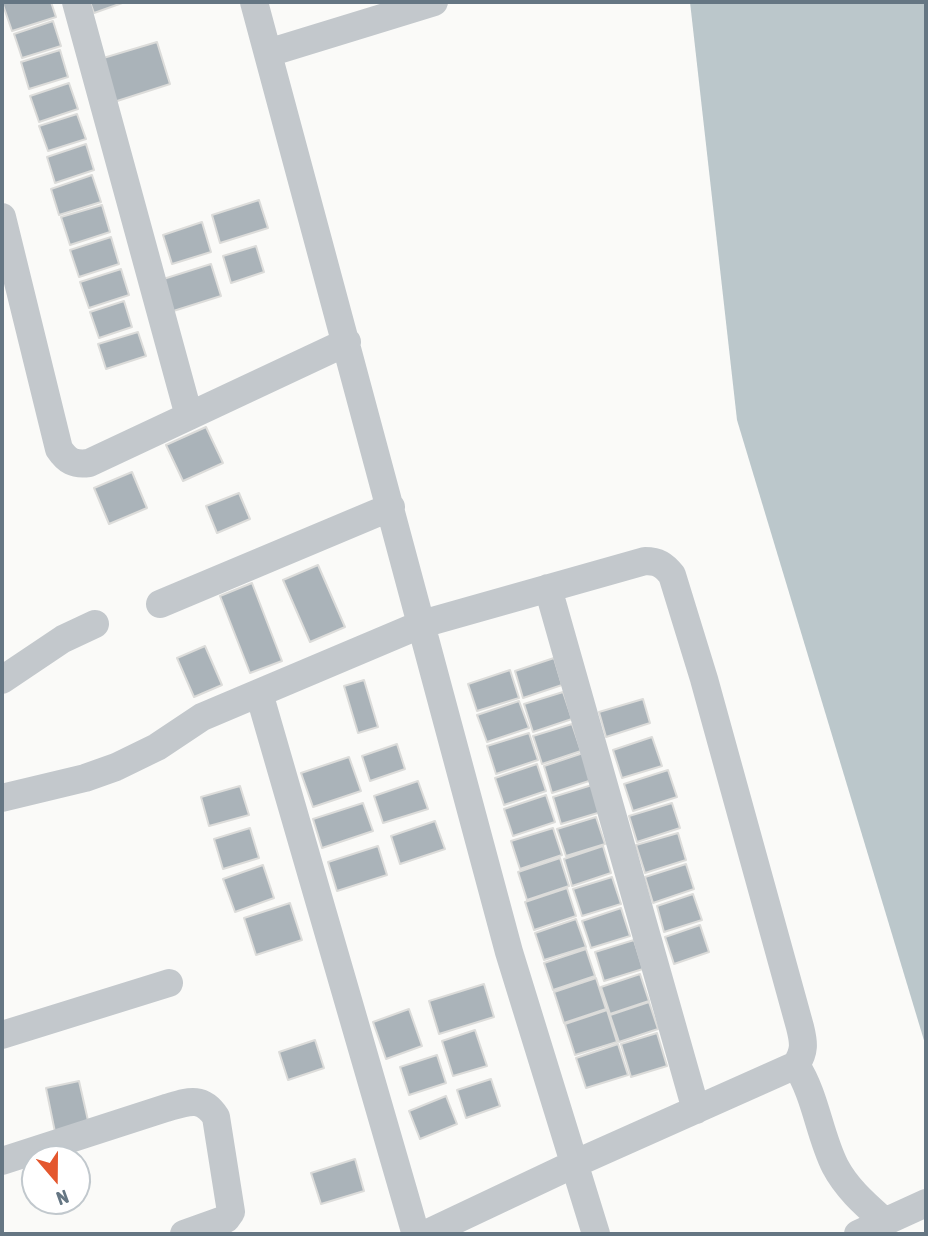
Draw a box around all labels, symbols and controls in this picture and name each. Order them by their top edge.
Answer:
north arrow [21,1145,91,1215]
text: N [53,1186,72,1210]

